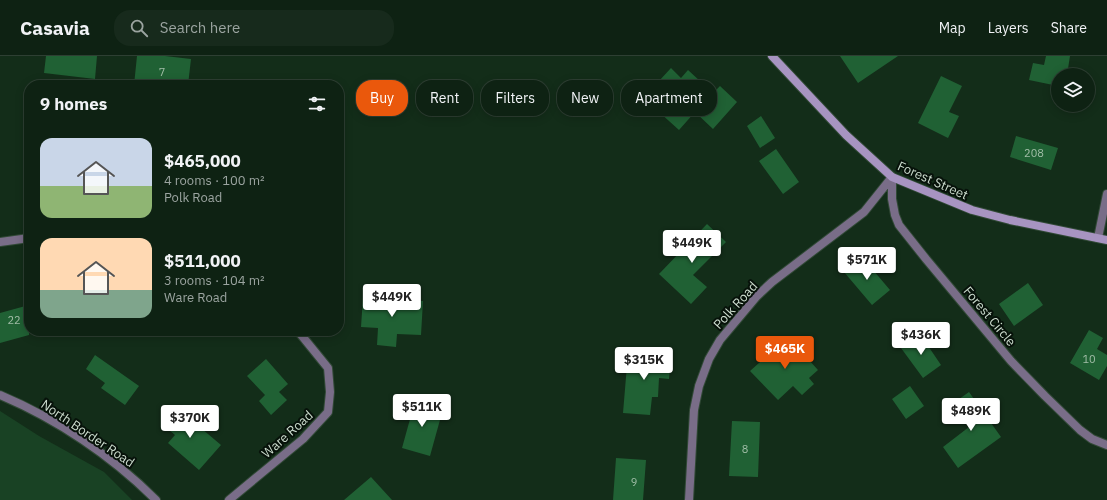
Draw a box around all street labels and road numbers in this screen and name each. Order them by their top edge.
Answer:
street label: Forest Street [895,157,971,204]
street label: Polk Road [710,278,761,333]
street label: Forest Circle [960,283,1020,350]
street label: North Border Road [38,396,138,471]
street label: Ware Road [258,407,317,462]

